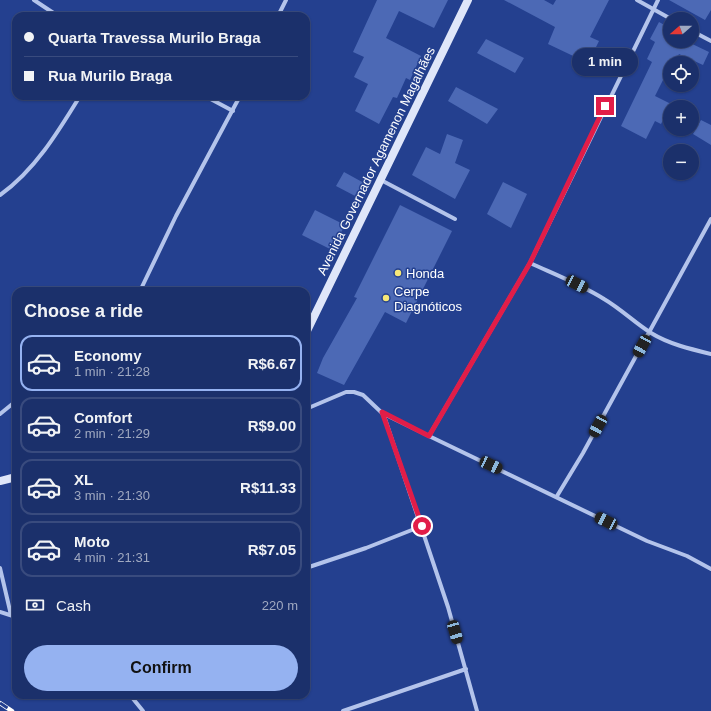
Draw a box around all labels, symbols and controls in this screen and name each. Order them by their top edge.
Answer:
north arrow [663,12,699,48]
map controls [663,12,699,180]
text: Quarta Travessa Murilo Braga [48,29,261,46]
street label: Avenida Governador Agamenon Magalhães [314,44,438,278]
callout: 1 min [572,48,638,76]
text: 1 min [588,54,622,69]
button: locate [663,56,699,92]
text: Rua Murilo Braga [48,67,172,84]
route end [596,97,614,115]
button: + [663,100,699,136]
button: − [663,144,699,180]
place label: Honda [406,266,445,281]
marker: Honda [393,268,403,278]
car [564,273,590,295]
place label: Cerpe Diagnóticos [394,284,462,314]
marker: Cerpe Diagnóticos [381,293,391,303]
text: Choose a ride [24,301,143,321]
car [631,333,653,359]
icon: car [26,345,62,381]
text: Economy [74,347,142,364]
text: R$6.67 [248,355,296,372]
text: 1 min · 21:28 [74,364,150,379]
icon: car [26,407,62,443]
text: Comfort [74,409,132,426]
car [587,413,609,439]
text: R$9.00 [248,417,296,434]
text: 2 min · 21:29 [74,426,150,441]
car [478,454,504,476]
icon: car [26,469,62,505]
text: XL [74,471,93,488]
text: R$11.33 [240,479,296,496]
text: 3 min · 21:30 [74,488,150,503]
car [593,510,619,532]
route start [413,517,431,535]
icon: car [26,531,62,567]
text: Moto [74,533,110,550]
text: R$7.05 [248,541,296,558]
text: 4 min · 21:31 [74,550,150,565]
icon: cash [24,594,46,616]
text: Cash [56,597,91,614]
text: 220 m [262,598,298,613]
car [446,619,464,645]
button: Confirm [24,645,298,691]

